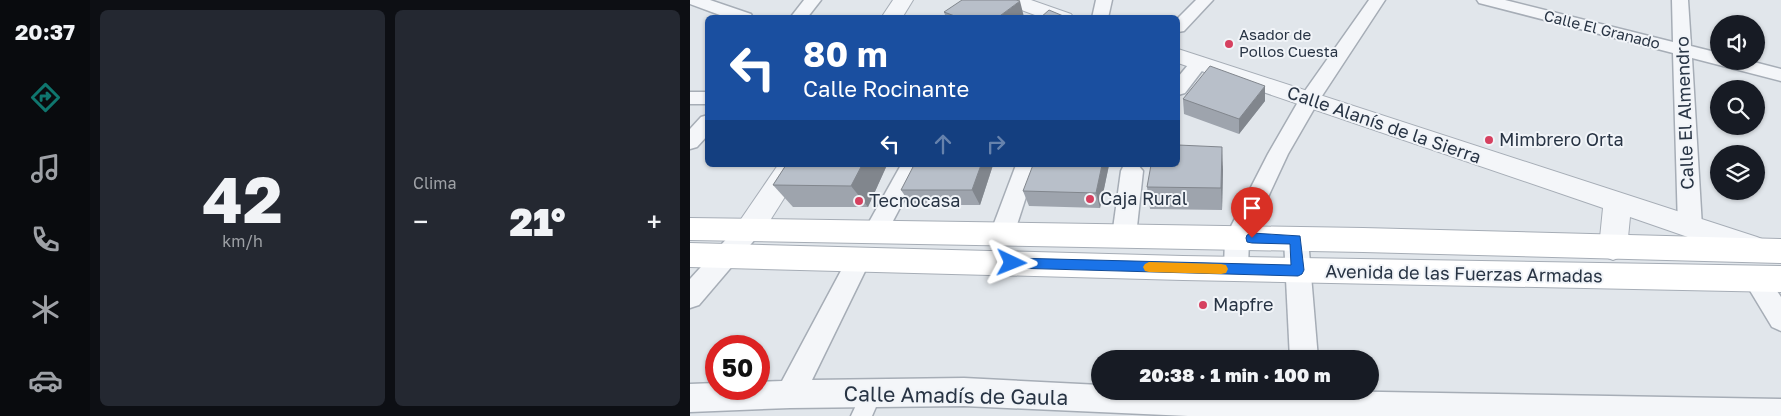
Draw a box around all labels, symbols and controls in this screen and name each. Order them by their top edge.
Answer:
street label: Calle El Granado [1542,6,1662,52]
map controls [1710,15,1765,200]
button: sound [1710,15,1765,70]
text: 20:37 [15,18,75,45]
place label: Asador de Pollos Cuesta [1239,25,1338,60]
text: 80 m [803,33,888,75]
icon: left [720,35,785,100]
street label: Calle El Almendro [1670,36,1698,190]
marker: Asador de Pollos Cuesta [1223,38,1235,50]
text: Calle Rocinante [803,75,969,102]
icon: directions [28,80,63,115]
button: search [1710,80,1765,135]
street label: Calle Alanís de la Sierra [1285,81,1484,168]
place label: Mimbrero Orta [1499,128,1624,150]
icon: left [876,130,904,158]
icon: ahead [929,130,957,158]
icon: right [982,130,1010,158]
marker: Mimbrero Orta [1483,134,1495,146]
button: layers [1710,145,1765,200]
icon: music [28,151,63,186]
text: 42 [202,159,283,237]
text: Clima [413,173,457,193]
place label: Caja Rural [1100,187,1188,209]
pin [1231,187,1273,238]
place label: Tecnocasa [869,189,960,211]
marker: Caja Rural [1084,193,1096,205]
icon: arrive [1238,194,1266,222]
marker: Tecnocasa [853,195,865,207]
text: 21° [510,199,565,244]
text: − [413,205,428,238]
text: + [647,205,662,238]
icon: phone [28,222,63,257]
text: km/h [222,231,263,251]
position arrow [985,236,1037,288]
street label: Avenida de las Fuerzas Armadas [1325,260,1603,286]
icon: climate [28,292,63,327]
place label: Mapfre [1213,293,1273,315]
marker: Mapfre [1197,299,1209,311]
speed limit sign: 50 [705,335,770,400]
icon: car [28,363,63,398]
text: 20:38 · 1 min · 100 m [1139,363,1331,386]
street label: Calle Amadís de Gaula [844,380,1069,410]

